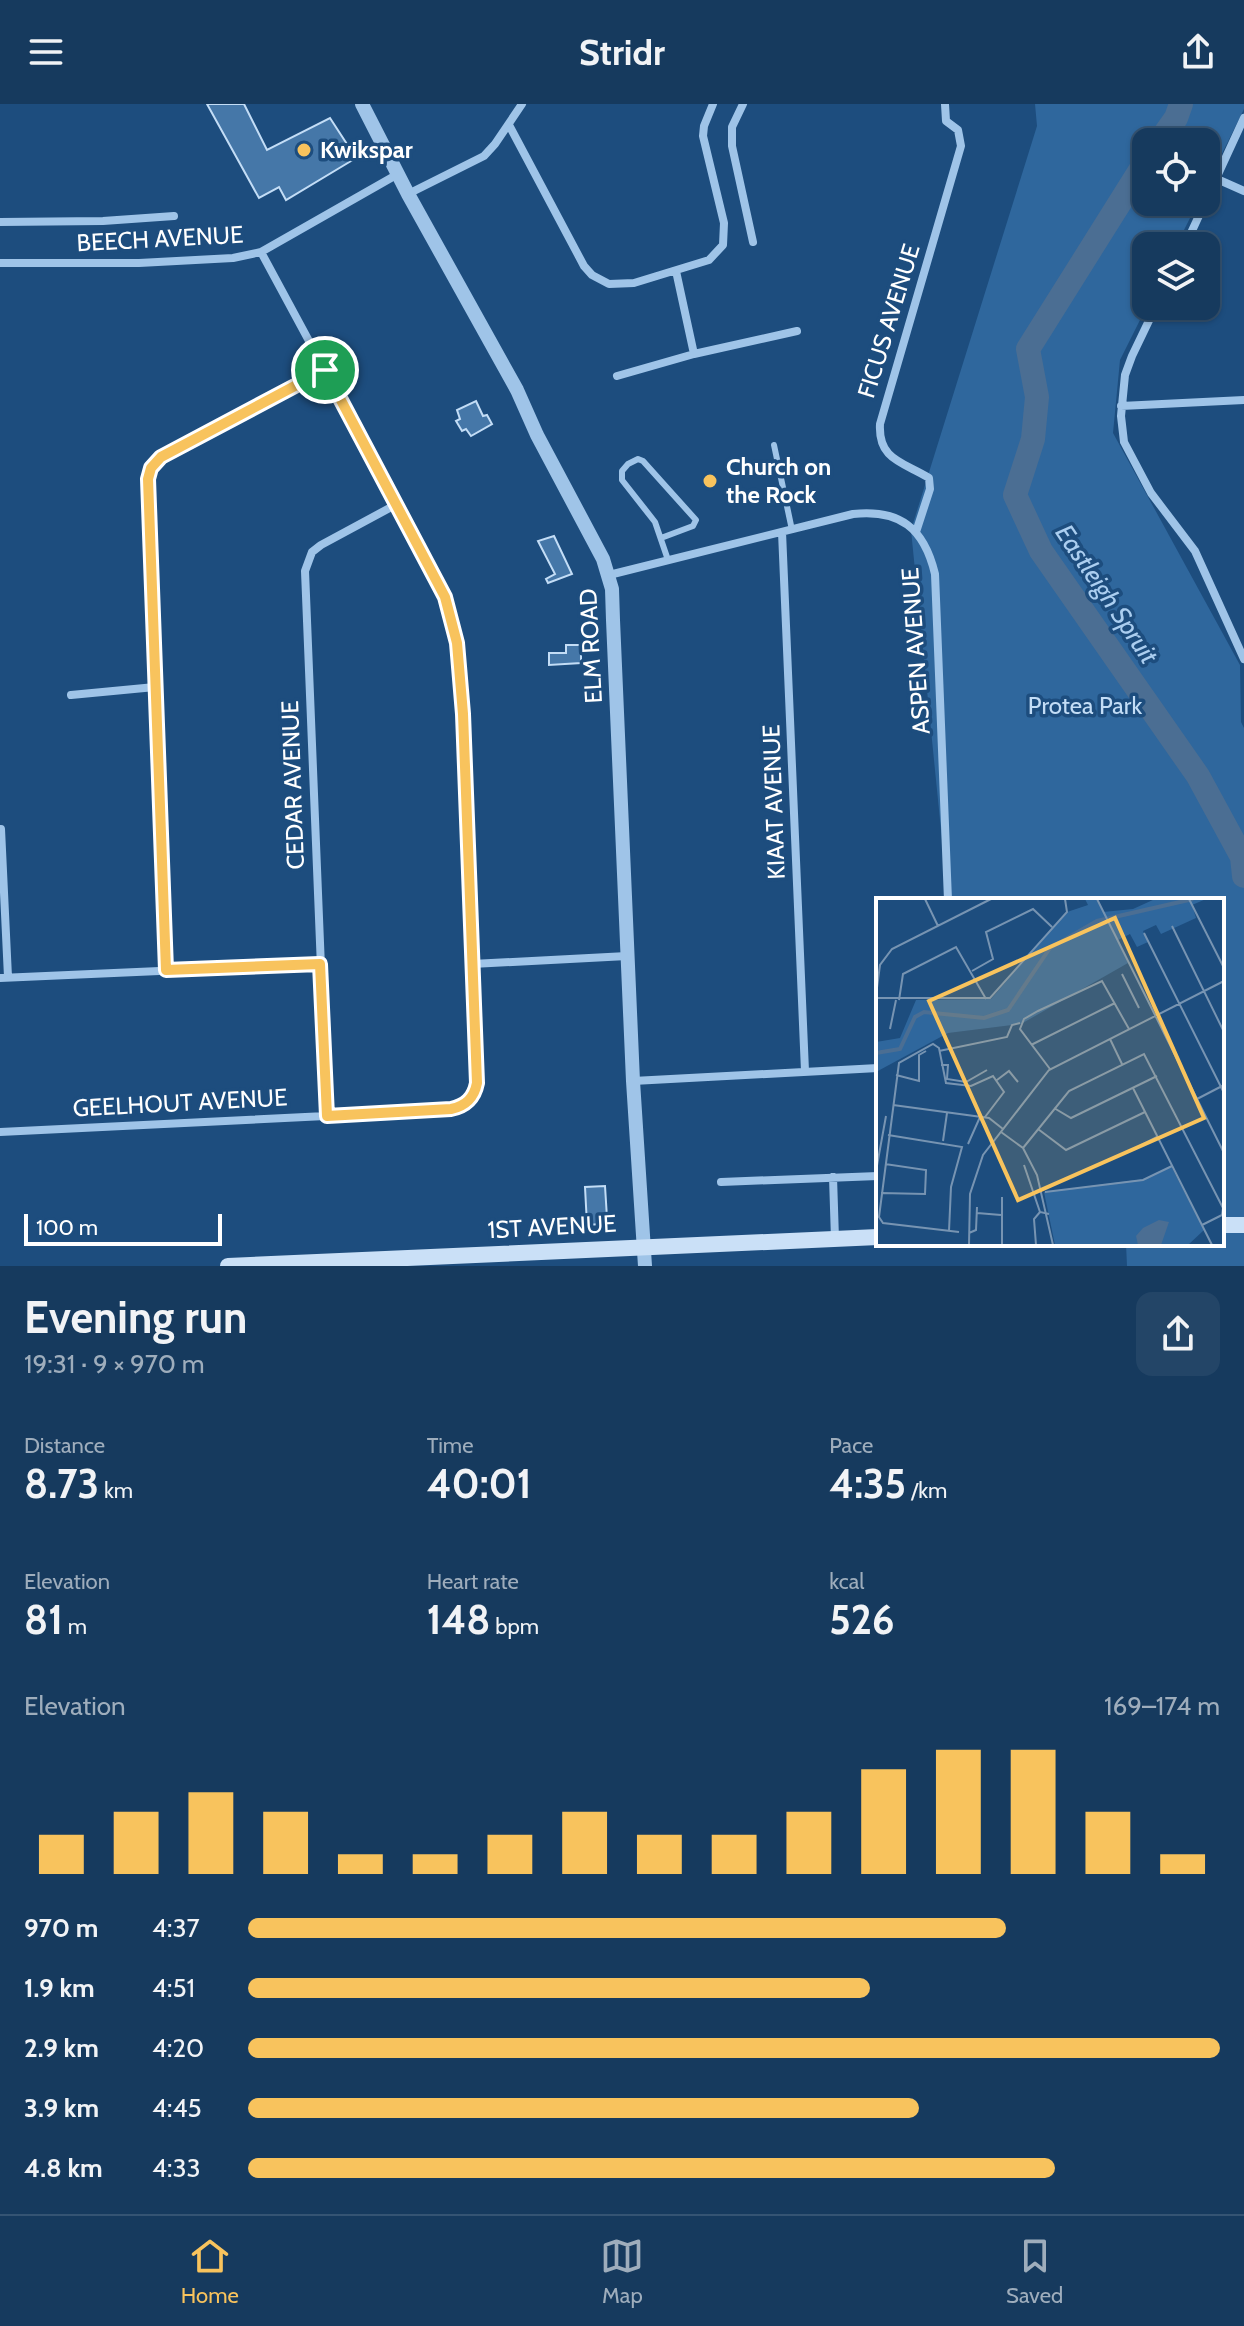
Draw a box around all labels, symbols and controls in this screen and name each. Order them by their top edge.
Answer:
icon: menu [24,30,68,74]
text: Stridr [579,30,665,74]
icon: share [1176,30,1220,74]
map controls [1132,128,1220,320]
button: locate [1132,128,1220,216]
place label: Kwikspar [320,135,413,164]
marker: Kwikspar [295,141,313,159]
street label: BEECH AVENUE [76,220,244,257]
button: layers [1132,232,1220,320]
street label: FICUS AVENUE [851,240,926,401]
pin [291,336,359,404]
icon: arrive [303,348,347,392]
place label: Church on the Rock [726,452,831,509]
marker: Church on the Rock [701,472,719,490]
water label: Eastleigh Spruit [1049,518,1166,671]
street label: ASPEN AVENUE [895,567,936,735]
street label: ELM ROAD [573,588,608,704]
park label: Protea Park [1028,691,1142,720]
street label: CEDAR AVENUE [275,700,310,870]
street label: KIAAT AVENUE [756,724,791,880]
inset map [876,898,1224,1246]
street label: GEELHOUT AVENUE [72,1082,288,1123]
street label: 1ST AVENUE [487,1209,617,1244]
scale bar [24,1210,222,1246]
text: 100 m [36,1214,98,1241]
text: Evening run [24,1291,247,1344]
button: share [1136,1292,1220,1376]
text: 19:31 · 9 × 970 m [24,1348,205,1380]
text: Distance [24,1432,105,1459]
text: Time [427,1432,473,1459]
text: Pace [829,1432,873,1459]
text: 8.73 [24,1459,99,1508]
text: 40:01 [427,1459,532,1508]
text: 4:35 [829,1459,906,1508]
text: km [99,1477,133,1504]
text: /km [906,1477,947,1504]
text: Elevation [24,1568,110,1595]
text: Heart rate [427,1568,519,1595]
text: kcal [829,1568,864,1595]
text: 81 [24,1595,63,1644]
text: 148 [427,1595,490,1644]
text: 526 [829,1595,894,1644]
text: m [63,1613,87,1640]
text: bpm [490,1613,539,1640]
text: Elevation [24,1690,126,1722]
text: 169–174 m [1104,1690,1220,1722]
text: 970 m [24,1912,98,1944]
text: 4:37 [152,1912,200,1944]
text: 1.9 km [24,1972,95,2004]
text: 4:51 [152,1972,195,2004]
text: 2.9 km [24,2032,99,2064]
text: 4:20 [152,2032,204,2064]
text: 3.9 km [24,2092,99,2124]
text: 4:45 [152,2092,202,2124]
text: 4.8 km [24,2152,103,2184]
text: 4:33 [152,2152,201,2184]
tab: Home [181,2234,239,2309]
tab: Map [600,2234,644,2309]
tab: Saved [1006,2234,1063,2309]

